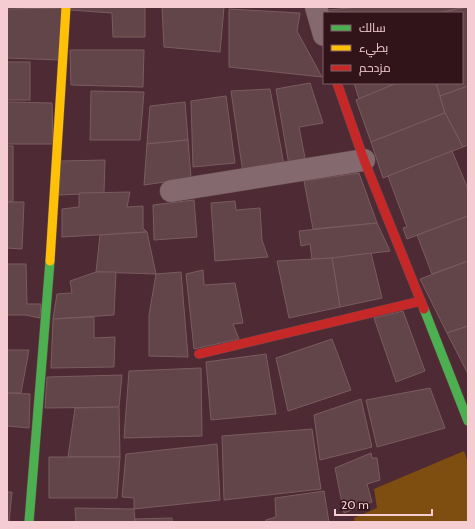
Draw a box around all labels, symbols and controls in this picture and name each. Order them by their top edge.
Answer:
legend [323,12,463,84]
text: سالك [359,20,386,35]
text: بطيء [359,40,388,58]
text: مزدحم [359,60,391,76]
scale bar [335,491,432,517]
text: 20 m [341,497,369,512]

